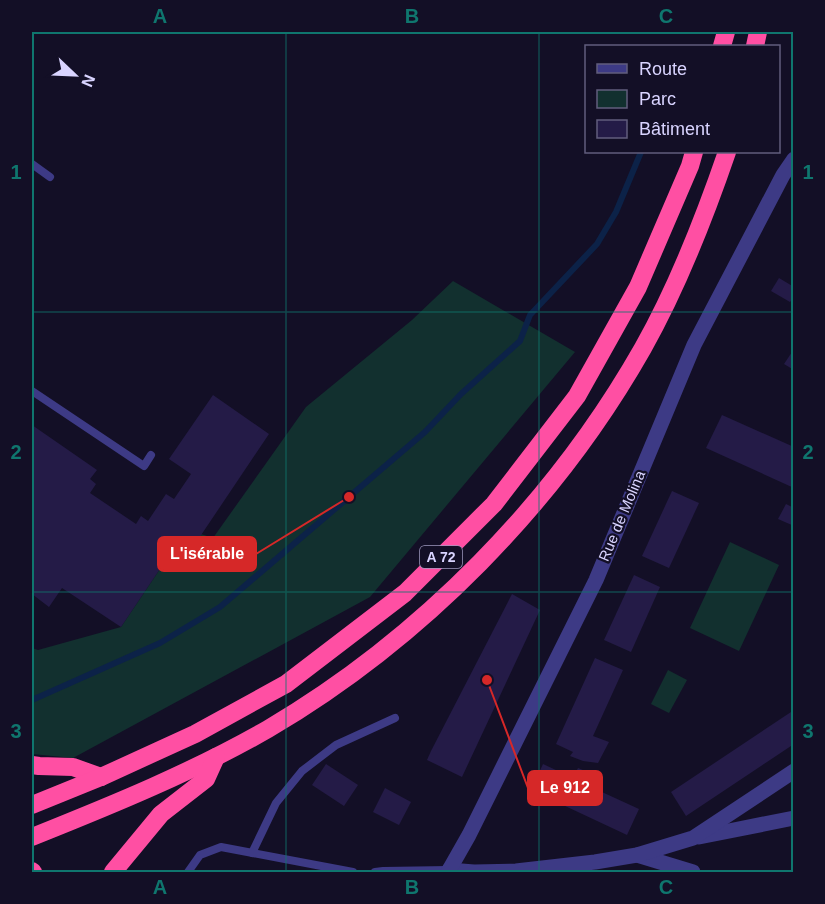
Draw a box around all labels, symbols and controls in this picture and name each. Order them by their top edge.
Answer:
text: A [153,5,167,27]
text: B [405,5,419,27]
text: C [659,5,673,27]
north arrow [45,45,105,105]
legend [585,45,780,153]
text: Route [639,59,687,79]
text: N [78,72,98,89]
text: Parc [639,89,676,109]
text: Bâtiment [639,119,710,139]
text: 1 [10,161,22,183]
text: 1 [802,161,814,183]
text: 2 [10,441,22,463]
text: 2 [802,441,814,463]
street label: Rue de Molina [595,467,649,564]
callout: L'isérable [158,537,256,571]
text: L'isérable [170,545,244,562]
road number: A 72 [420,546,462,568]
text: 3 [10,720,22,742]
text: 3 [802,720,814,742]
callout: Le 912 [528,771,602,805]
text: Le 912 [540,779,590,796]
text: A [153,876,167,898]
text: B [405,876,419,898]
text: C [659,876,673,898]

